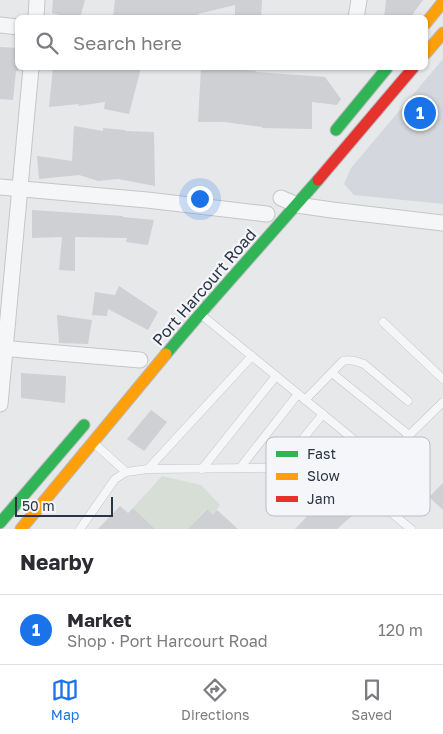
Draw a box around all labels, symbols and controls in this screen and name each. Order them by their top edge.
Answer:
search box [15,15,428,70]
icon: search [33,29,61,57]
text: Search here [73,31,182,54]
pin: 1 [404,94,436,132]
your location [187,186,213,212]
street label: Port Harcourt Road [148,224,260,350]
legend [266,437,430,516]
text: Fast [307,445,336,462]
text: Slow [307,467,340,484]
text: Jam [307,490,335,507]
scale bar [15,494,112,517]
text: 50 m [22,497,55,514]
text: Nearby [20,549,94,575]
text: Market [67,608,132,631]
text: 1 [32,620,40,640]
text: 120 m [378,620,423,640]
text: Shop · Port Harcourt Road [67,631,268,651]
tab: Map [51,676,79,723]
tab: Directions [181,676,250,723]
tab: Saved [351,676,392,723]

